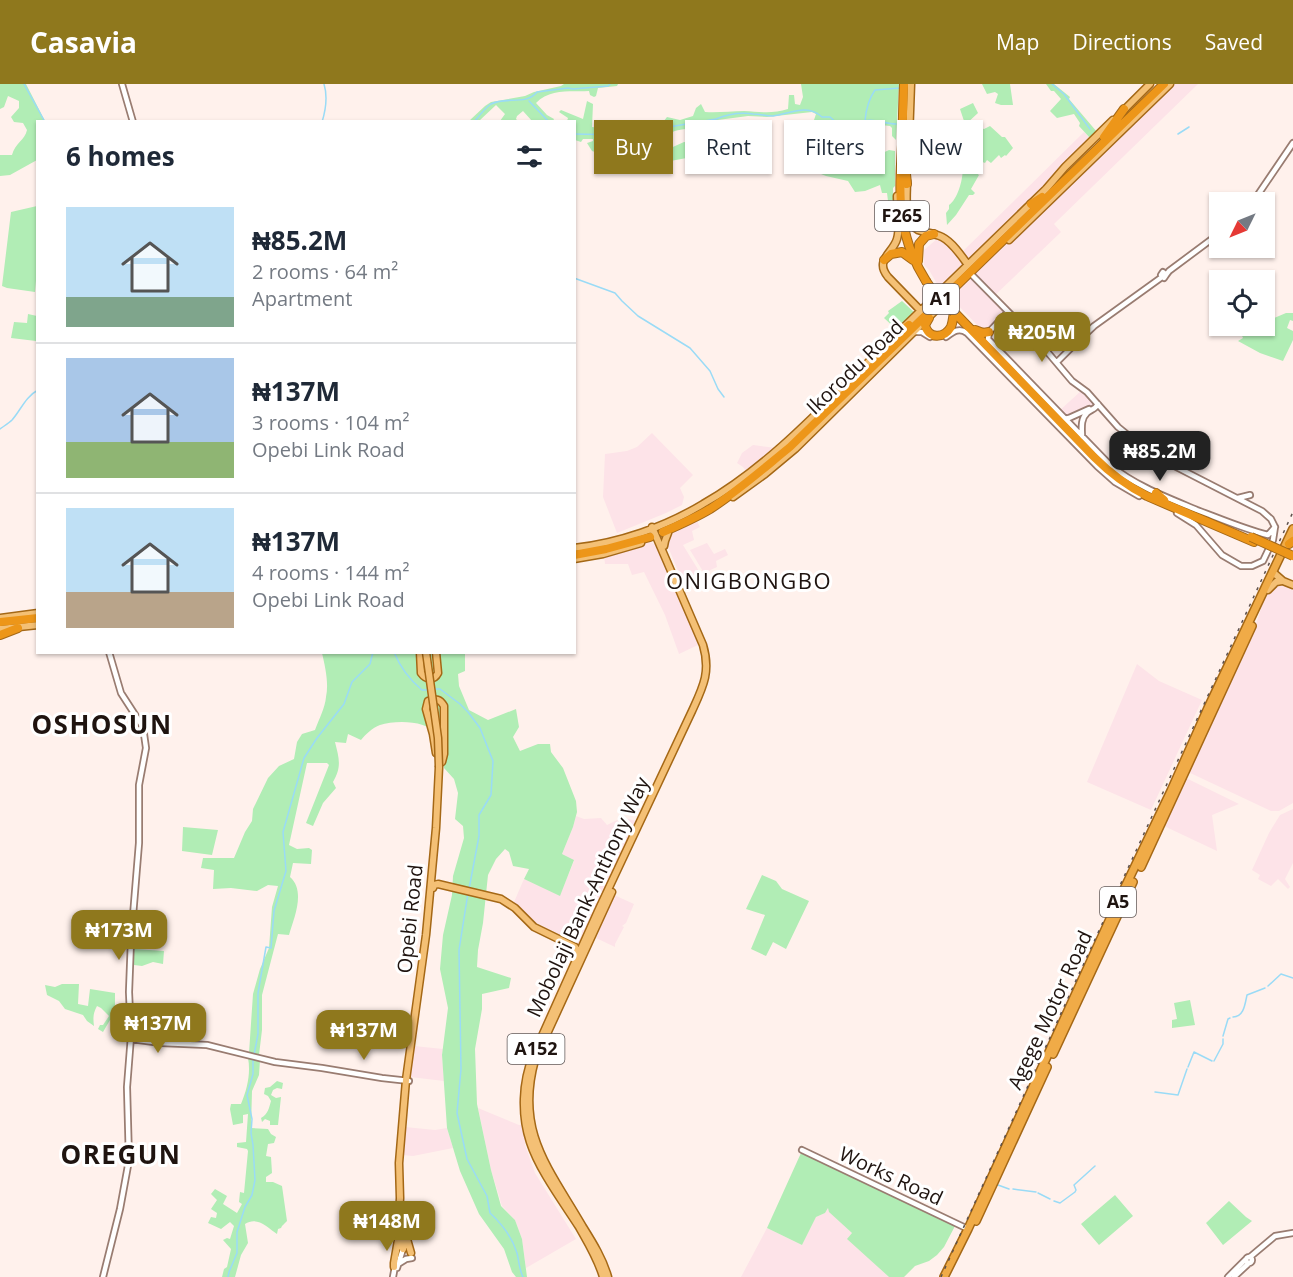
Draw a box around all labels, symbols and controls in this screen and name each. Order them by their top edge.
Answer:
text: Casavia [30,23,137,61]
text: Map [996,28,1039,56]
text: Directions [1072,28,1172,56]
text: Saved [1205,28,1263,56]
chip: Buy [594,120,673,174]
chip: Rent [685,120,772,174]
chip: Filters [784,120,885,174]
chip: New [897,120,983,174]
text: 6 homes [66,138,175,174]
icon: filters [513,140,546,173]
north arrow [1209,192,1275,258]
map controls [1209,192,1275,336]
road number: F265 [875,201,929,231]
text: ₦85.2M [252,222,347,258]
icon: home [114,231,186,303]
text: 2 rooms · 64 m² [252,258,398,285]
button: locate [1209,270,1275,336]
road number: A1 [923,284,959,314]
text: Apartment [252,285,352,312]
pin: ₦205M [1000,312,1084,363]
street label: Ikorodu Road [800,313,909,420]
text: ₦205M [1008,318,1076,345]
text: ₦137M [252,373,340,409]
icon: home [114,382,186,454]
text: 3 rooms · 104 m² [252,409,410,436]
pin: ₦85.2M [1111,431,1209,482]
text: Opebi Link Road [252,436,405,463]
text: ₦85.2M [1123,437,1197,464]
text: ₦137M [252,523,340,559]
icon: home [114,532,186,604]
text: 4 rooms · 144 m² [252,559,410,586]
district label: ONIGBONGBO [666,565,832,595]
text: Opebi Link Road [252,586,405,613]
district label: OSHOSUN [31,706,173,742]
street label: Mobolaji Bank-Anthony Way [520,771,656,1021]
street label: Opebi Road [390,863,429,975]
road number: A5 [1100,887,1136,917]
pin: ₦173M [77,910,161,961]
text: ₦173M [85,916,153,943]
street label: Agege Motor Road [1001,926,1098,1094]
pin: ₦137M [116,1003,200,1054]
text: ₦137M [124,1009,192,1036]
pin: ₦137M [322,1010,406,1061]
text: ₦137M [330,1016,398,1043]
road number: A152 [508,1034,564,1064]
district label: OREGUN [60,1136,182,1172]
street label: Works Road [835,1140,948,1211]
pin: ₦148M [345,1201,429,1252]
text: ₦148M [353,1207,421,1234]

